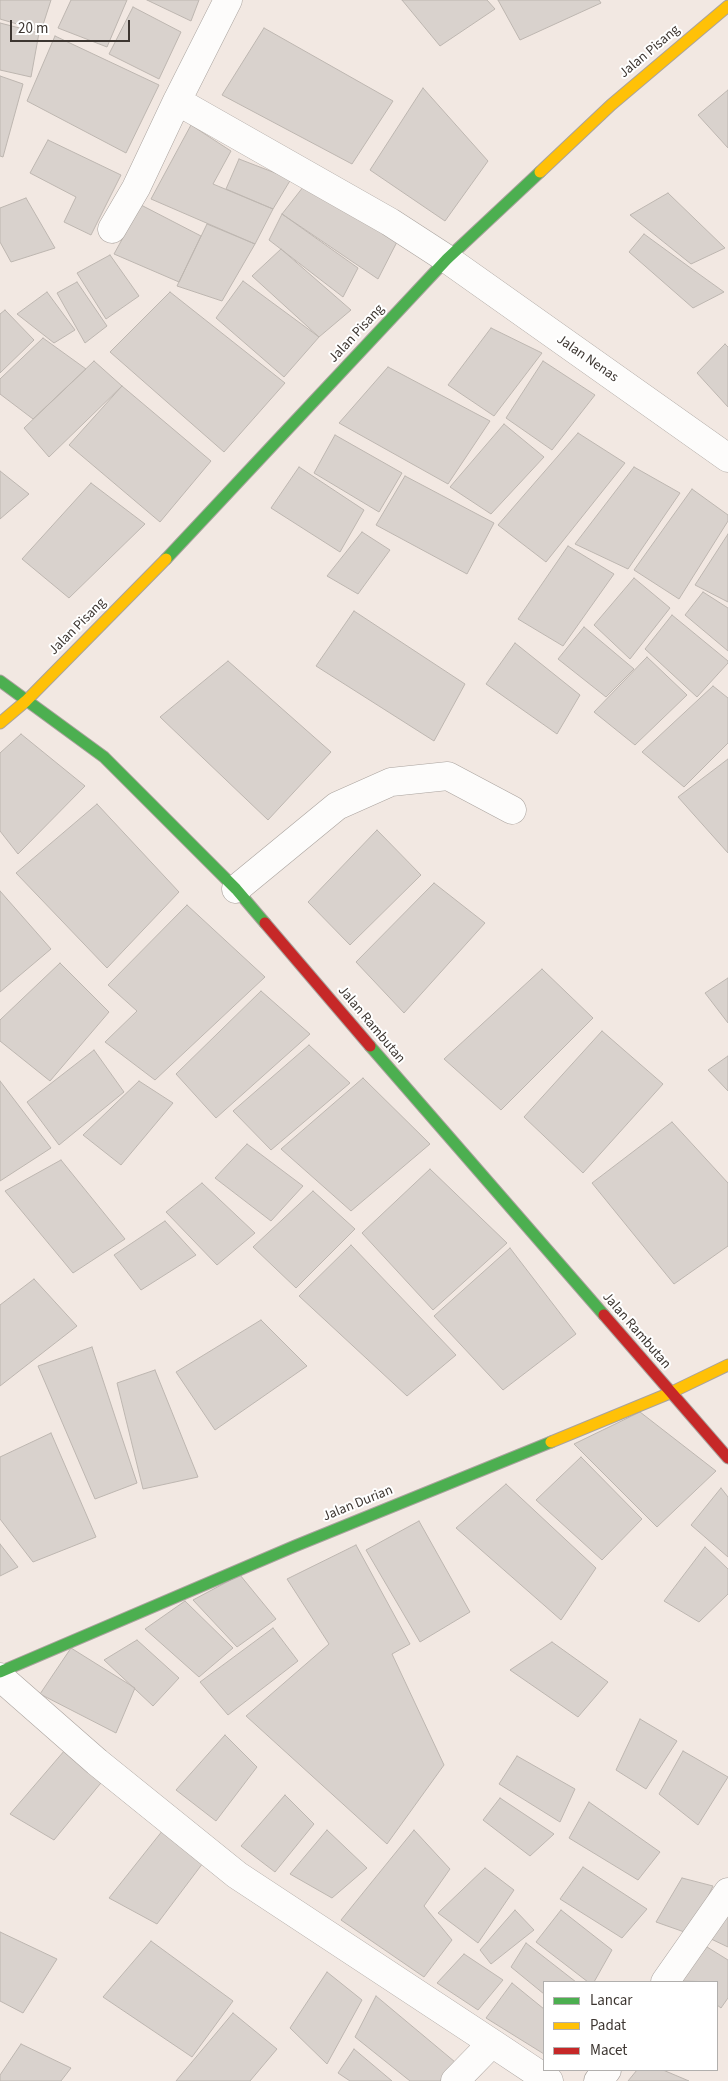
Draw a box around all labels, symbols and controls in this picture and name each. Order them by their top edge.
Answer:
scale bar [12,10,132,42]
text: 20 m [18,18,48,39]
street label: Jalan Pisang [616,22,684,82]
street label: Jalan Pisang [326,301,388,367]
street label: Jalan Nenas [553,332,621,386]
street label: Jalan Pisang [46,595,110,659]
street label: Jalan Rambutan [334,983,408,1067]
street label: Jalan Rambutan [598,1289,674,1373]
street label: Jalan Durian [321,1482,395,1526]
legend [543,1981,718,2071]
text: Lancar [590,1990,633,2011]
text: Padat [590,2015,626,2036]
text: Macet [590,2040,627,2061]

